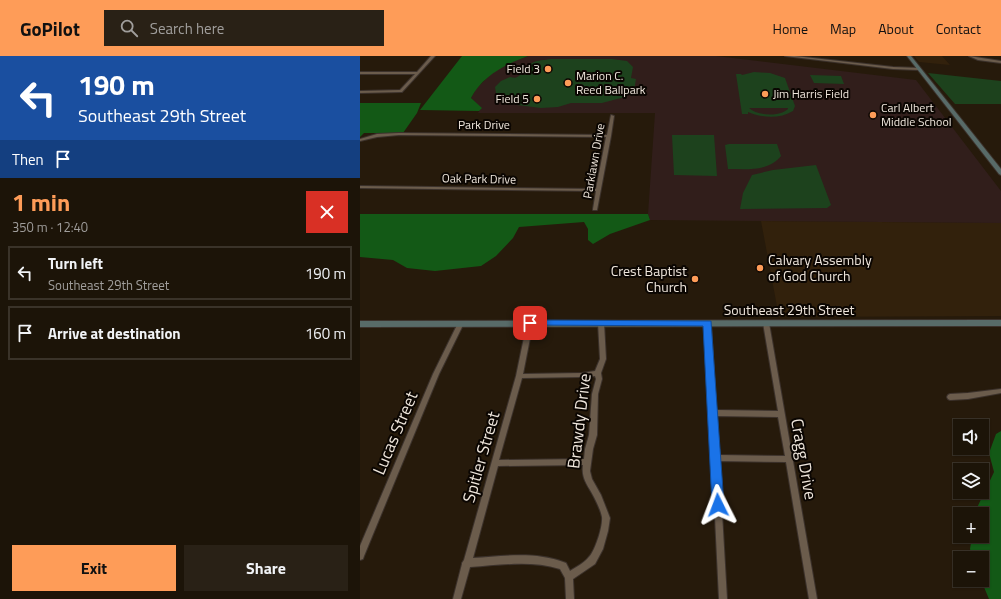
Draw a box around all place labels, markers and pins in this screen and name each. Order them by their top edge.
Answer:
place label: Field 3 [507,59,540,78]
marker: Field 3 [543,64,553,74]
place label: Marion C. Reed Ballpark [576,66,646,99]
marker: Marion C. Reed Ballpark [563,78,573,88]
place label: Jim Harris Field [773,84,849,103]
place label: Field 5 [496,89,529,108]
marker: Jim Harris Field [760,89,770,99]
marker: Field 5 [532,94,542,104]
place label: Carl Albert Middle School [881,98,952,131]
marker: Carl Albert Middle School [868,110,878,120]
place label: Calvary Assembly of God Church [768,249,872,286]
place label: Crest Baptist Church [611,260,687,297]
marker: Calvary Assembly of God Church [755,263,765,273]
marker: Crest Baptist Church [690,274,700,284]
pin [513,306,547,340]

